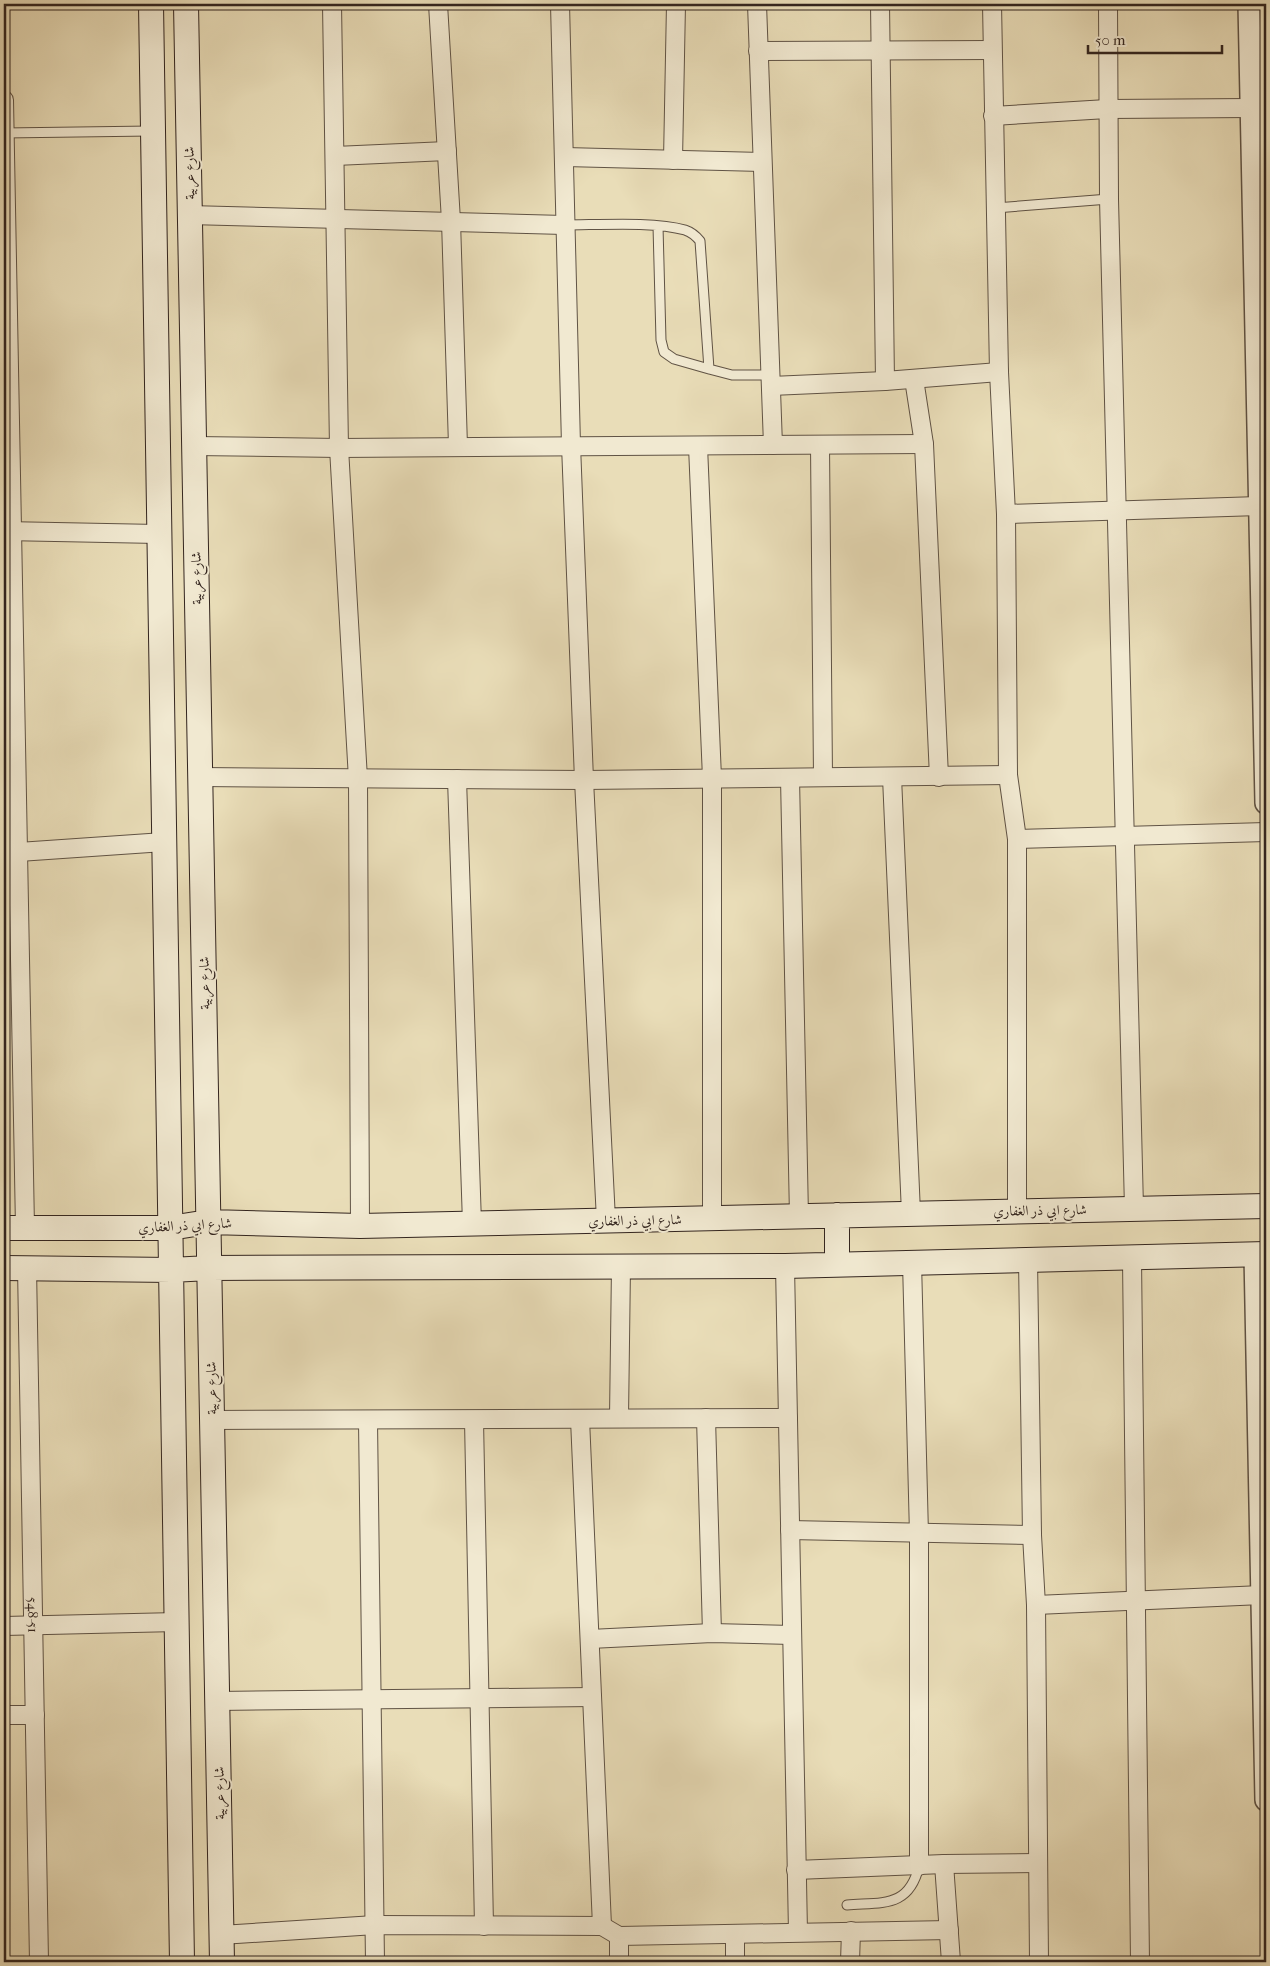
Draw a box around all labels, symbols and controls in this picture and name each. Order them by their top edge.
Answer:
scale bar [1088,22,1221,54]
text: 50 m [1095,31,1126,49]
street label: شارع عربية [181,146,201,200]
street label: شارع عربية [188,551,208,605]
street label: شارع عربية [196,956,216,1010]
street label: شارع ابي ذر الغفاري [993,1201,1087,1223]
street label: شارع ابي ذر الغفاري [588,1211,682,1233]
street label: شارع ابي ذر الغفاري [138,1215,233,1239]
street label: شارع عربية [203,1361,223,1415]
street label: 548-51 [24,1597,41,1633]
street label: شارع عربية [211,1766,231,1820]

